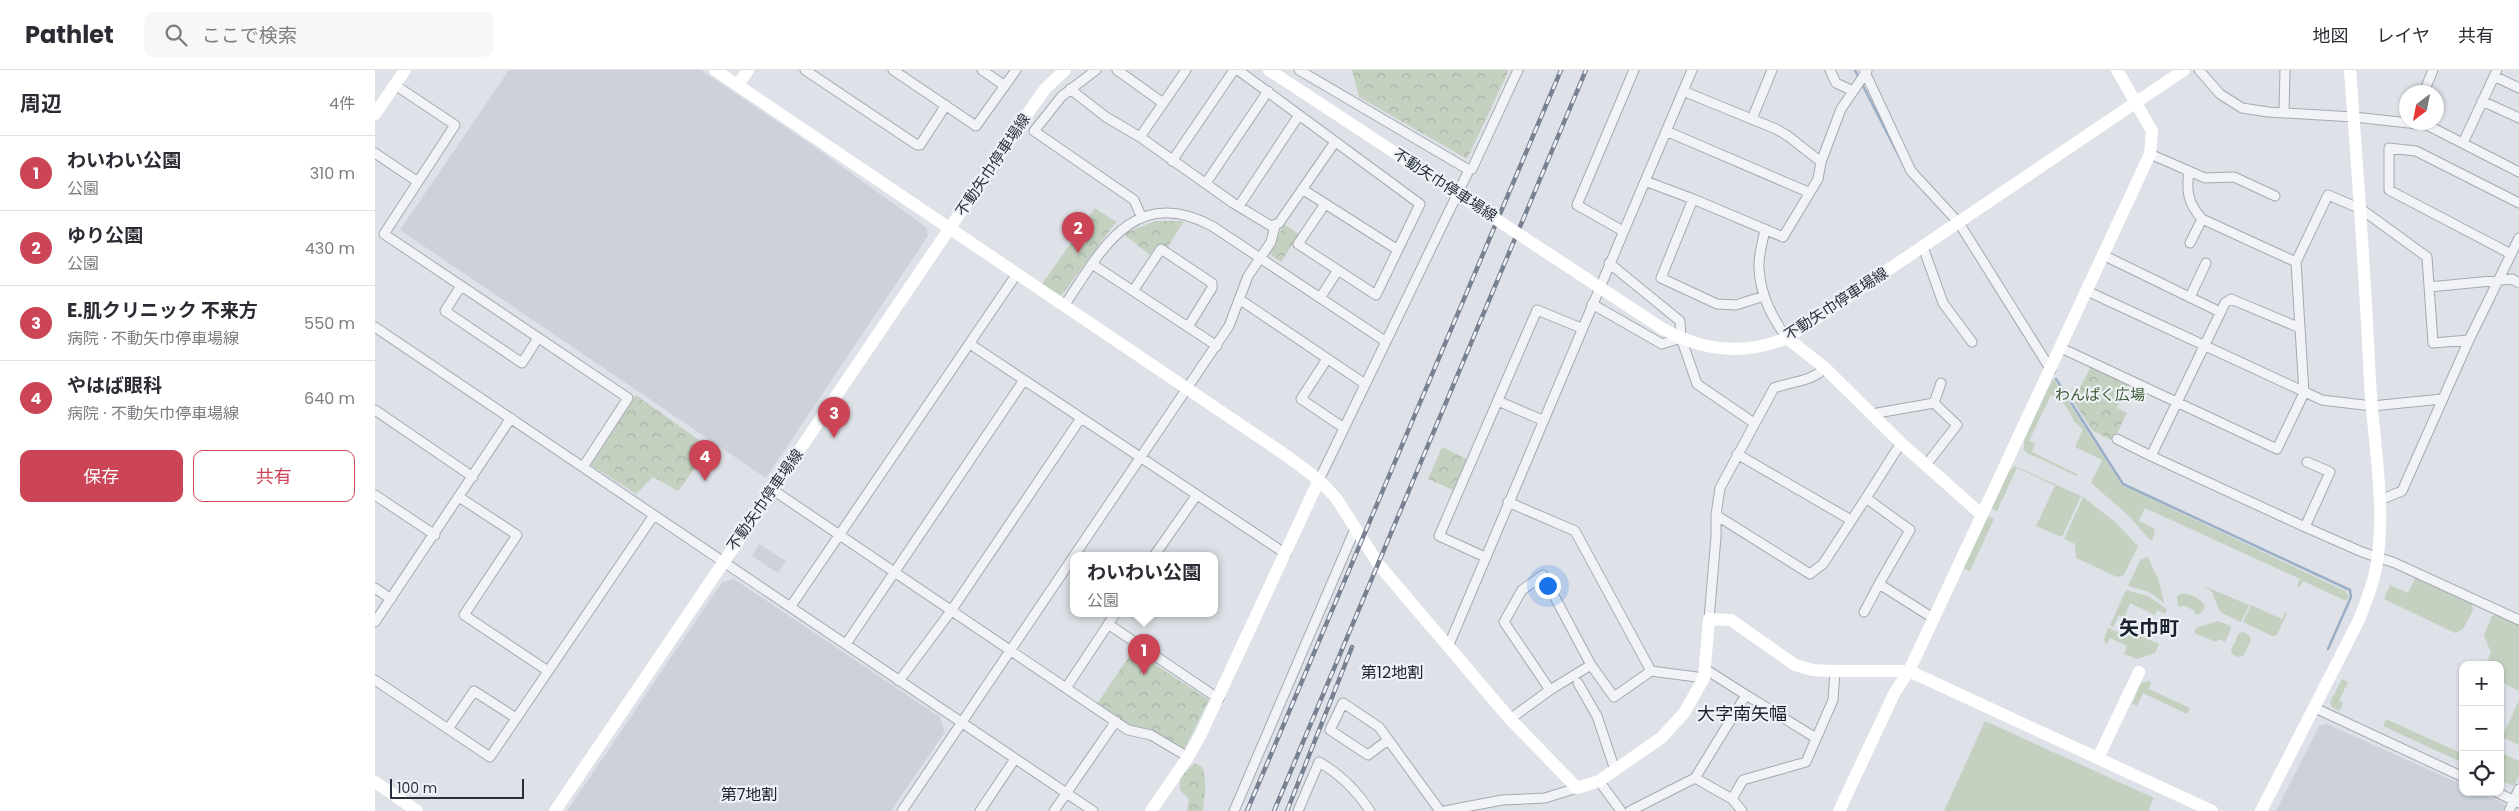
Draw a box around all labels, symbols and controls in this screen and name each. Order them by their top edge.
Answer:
search box [144,12,494,57]
text: Pathlet [25,18,114,51]
icon: search [162,21,190,49]
text: ここで検索 [202,22,297,49]
text: 地図 [2313,23,2349,48]
text: レイヤ [2377,23,2430,48]
text: 共有 [2458,23,2494,48]
north arrow [2399,85,2444,130]
text: 周辺 [20,89,62,118]
text: 4件 [329,92,355,115]
street label: 不動矢巾停車場線 [950,109,1035,220]
street label: 不動矢巾停車場線 [1389,143,1501,226]
text: わいわい公園 [67,147,181,174]
text: 1 [33,162,39,185]
text: 310 m [310,162,355,185]
text: 公園 [67,177,99,200]
pin: 2 [1062,212,1094,253]
text: ゆり公園 [67,222,143,249]
text: 2 [31,237,41,260]
text: 430 m [305,237,355,260]
text: 公園 [67,252,99,275]
street label: 不動矢巾停車場線 [1780,262,1892,345]
text: E.肌クリニック 不来方 [67,297,258,324]
text: 3 [31,312,41,335]
text: 550 m [304,312,355,335]
text: 病院 · 不動矢巾停車場線 [67,327,239,350]
text: やはば眼科 [67,372,162,399]
park label: わんぱく広場 [2055,384,2145,405]
text: 4 [31,387,41,410]
text: 640 m [304,387,355,410]
pin: 3 [818,397,850,438]
text: 病院 · 不動矢巾停車場線 [67,402,239,425]
pin: 4 [689,440,721,481]
street label: 不動矢巾停車場線 [722,445,808,555]
button: 保存 [20,450,183,502]
button: 共有 [193,450,355,502]
popup [1070,552,1218,617]
text: わいわい公園 [1087,559,1201,586]
your location [1535,573,1561,599]
text: 公園 [1087,589,1119,612]
district label: 矢巾町 [2119,614,2179,642]
pin: 1 [1128,634,1160,675]
district label: 第12地割 [1361,661,1423,684]
map controls [2459,661,2504,796]
button: + [2459,661,2504,706]
district label: 大字南矢幅 [1697,701,1787,726]
button: − [2459,706,2504,751]
button: locate [2459,751,2504,796]
scale bar [390,776,524,799]
text: 100 m [397,778,437,798]
district label: 第7地割 [721,783,777,806]

